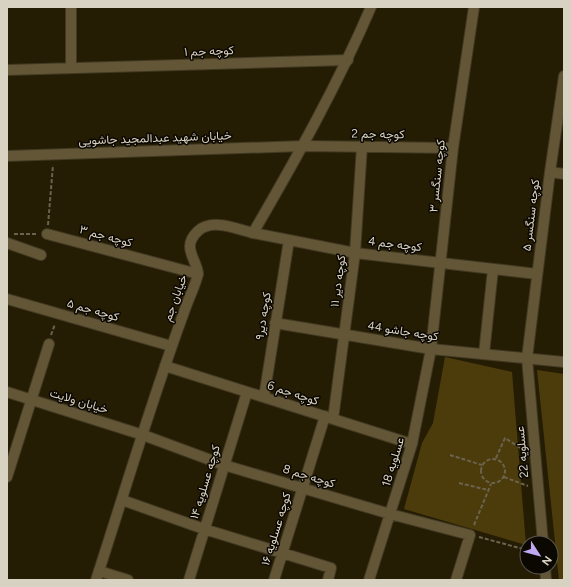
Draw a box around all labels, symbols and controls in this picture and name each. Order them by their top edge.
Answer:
street label: کوچه جم ۱ [184,43,234,60]
street label: کوچه جم 2 [351,127,405,142]
street label: خیابان شهید عبدالمجید جاشویی [78,128,232,149]
street label: کوچه سنگسر ۳ [426,139,449,213]
street label: کوچه سنگسر ۵ [520,178,543,252]
street label: کوچه جم ۳ [78,222,134,251]
street label: کوچه جم 4 [367,234,423,255]
street label: کوچه دیر ۱۱ [327,254,350,308]
street label: خیابان جم [160,273,191,324]
street label: کوچه دیر۹ [252,291,275,341]
street label: کوچه جم ۵ [65,296,121,325]
street label: کوچه جاشو 44 [366,318,440,345]
street label: کوچه جم 6 [265,378,321,409]
street label: خیابان ولایت [48,385,110,417]
street label: عسلویه 22 [513,425,532,478]
street label: عسلویه 18 [379,436,408,489]
street label: کوچه عسلویه ۱۴ [187,443,224,521]
street label: کوچه جم 8 [281,461,337,492]
street label: کوچه عسلویه ۱۶ [258,491,295,568]
north arrow [519,535,559,575]
text: N [539,553,554,568]

